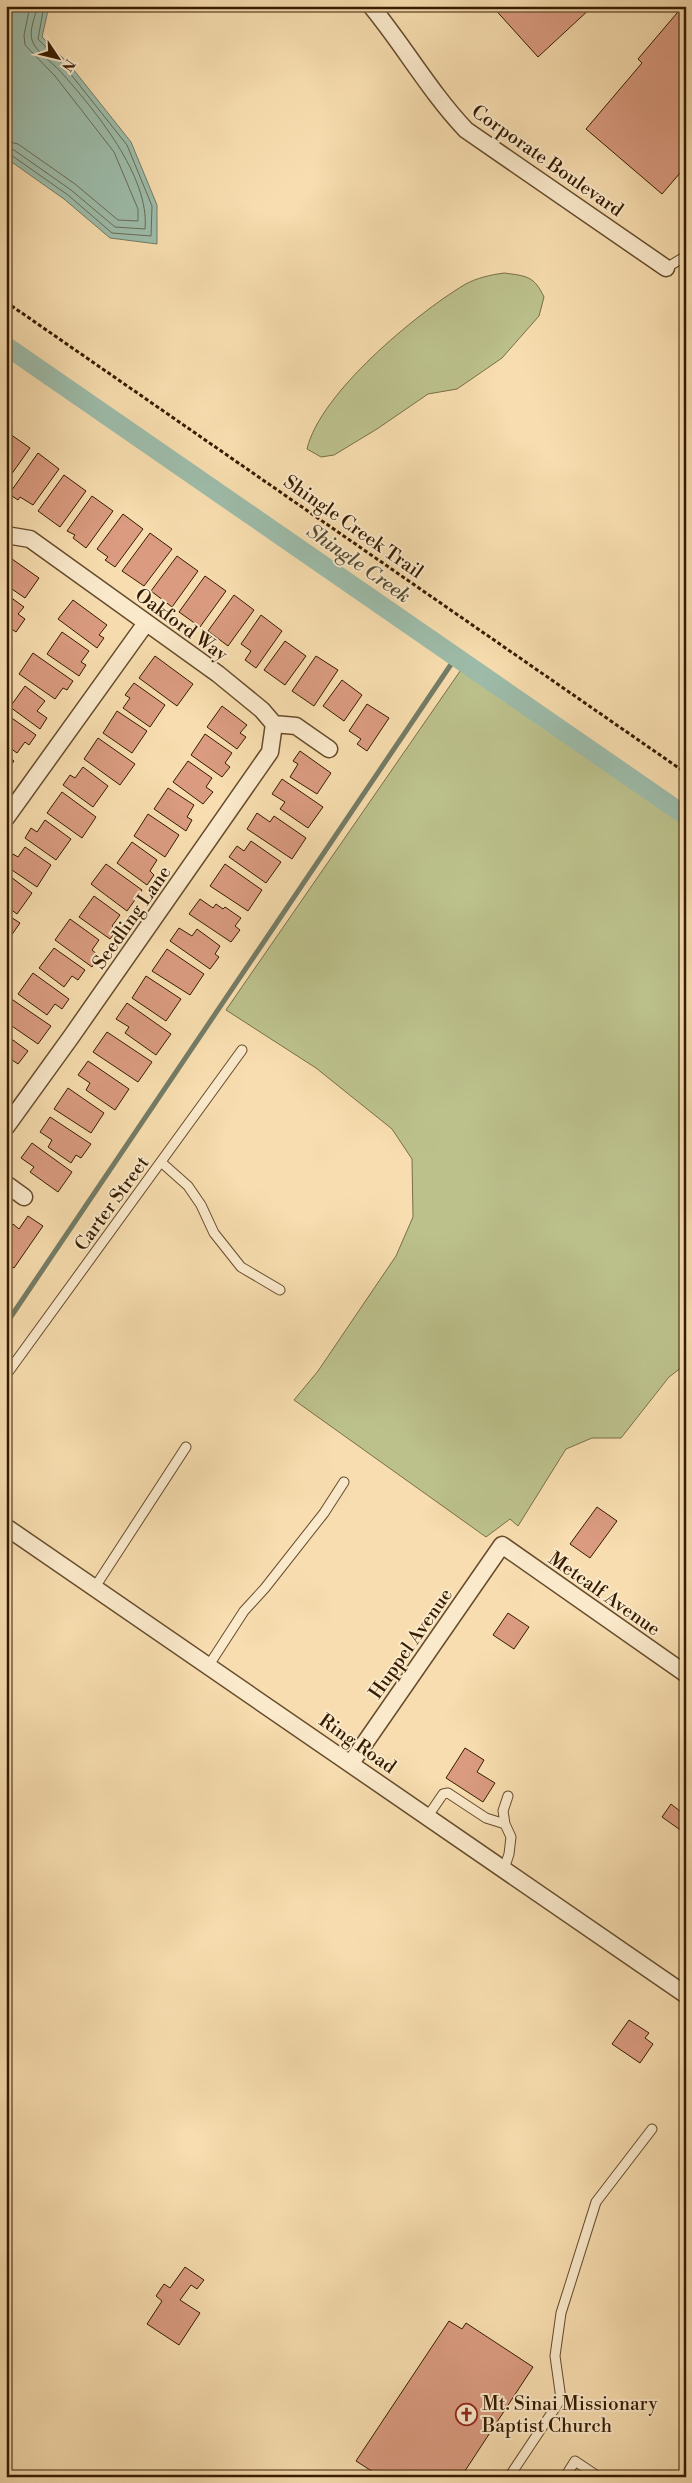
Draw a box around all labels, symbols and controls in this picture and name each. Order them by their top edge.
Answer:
north arrow [32,32,82,82]
text: N [57,55,78,75]
street label: Corporate Boulevard [467,99,628,222]
street label: Shingle Creek Trail [280,469,428,583]
water label: Shingle Creek [302,518,416,608]
street label: Oakford Way [130,583,233,667]
street label: Seedling Lane [87,861,176,974]
street label: Carter Street [69,1151,154,1256]
street label: Metcalf Avenue [544,1546,665,1641]
street label: Huppel Avenue [364,1584,458,1704]
street label: Ring Road [314,1709,401,1779]
place label: Mt. Sinai Missionary Baptist Church [481,2392,659,2438]
church icon: Mt. Sinai Missionary Baptist Church [454,2402,478,2426]

